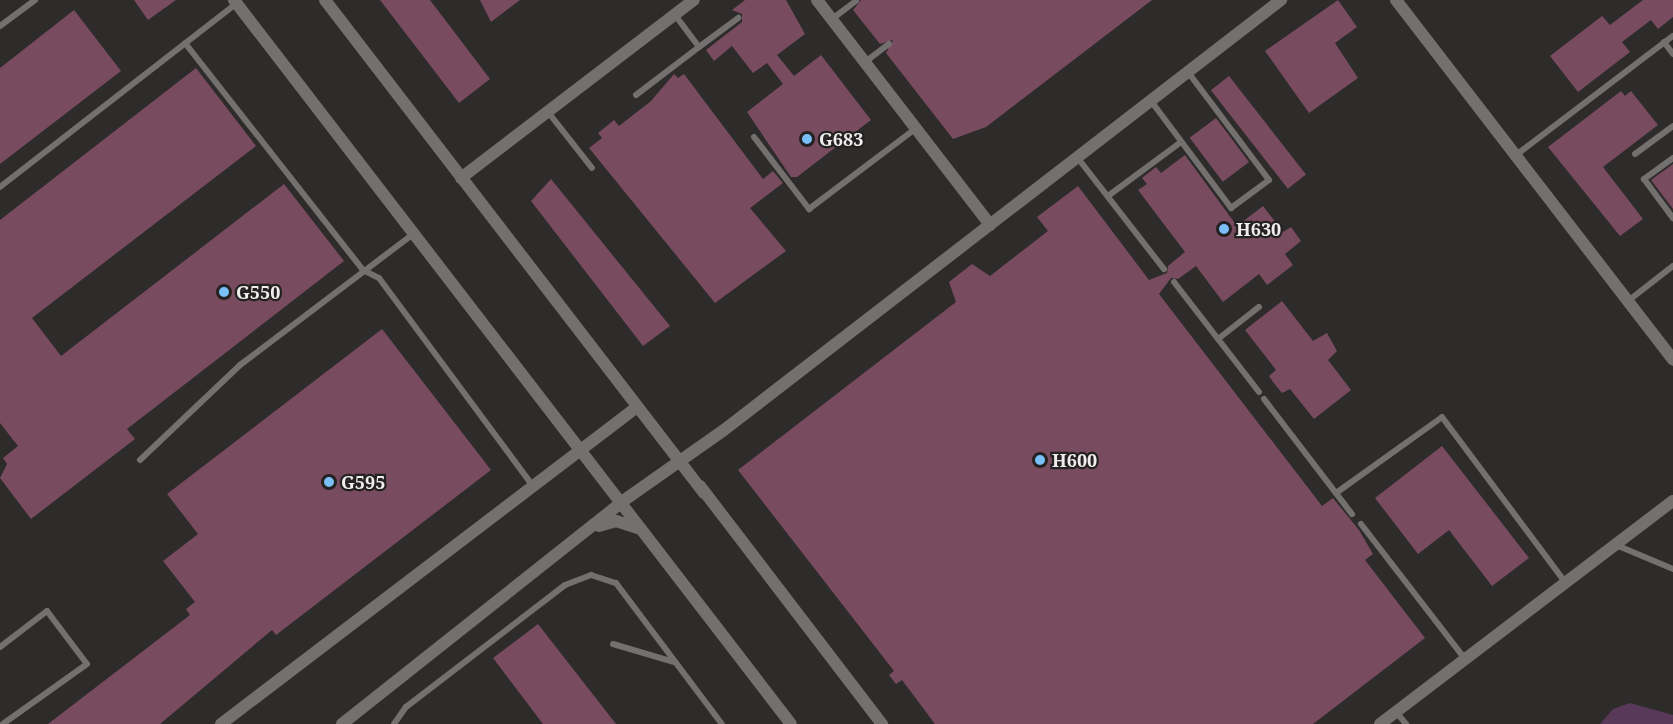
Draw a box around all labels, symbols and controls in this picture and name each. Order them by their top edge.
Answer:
place label: G683 [819,128,863,150]
marker: G683 [800,132,814,146]
place label: H630 [1236,218,1281,240]
marker: H630 [1217,222,1231,236]
place label: G550 [236,281,280,303]
marker: G550 [217,285,231,299]
place label: H600 [1052,449,1097,471]
marker: H600 [1033,453,1047,467]
place label: G595 [341,471,385,493]
marker: G595 [322,475,336,489]

